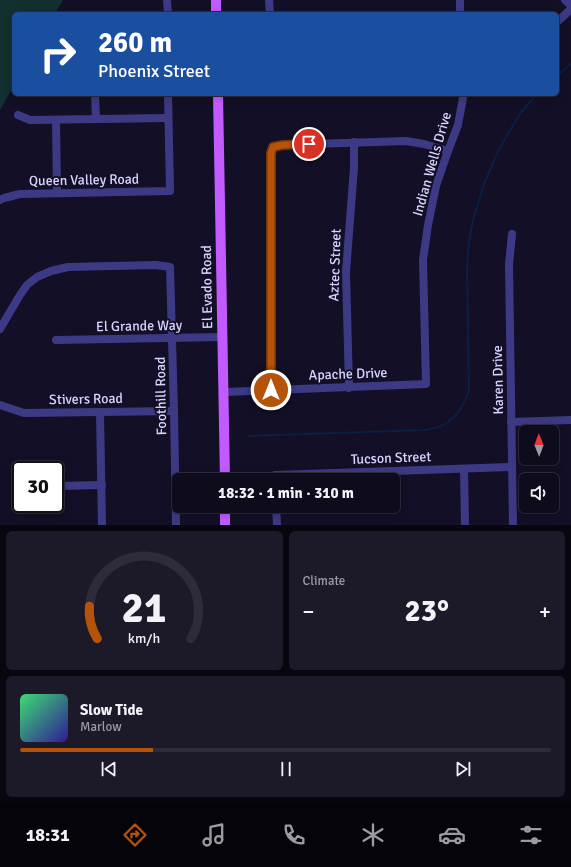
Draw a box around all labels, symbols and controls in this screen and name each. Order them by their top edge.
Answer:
text: 260 m [98,26,172,60]
icon: right [32,28,84,80]
text: Phoenix Street [98,60,210,82]
street label: Indian Wells Drive [409,110,455,218]
pin [292,127,326,161]
icon: arrive [298,133,320,155]
street label: Queen Valley Road [29,171,139,189]
street label: Aztec Street [325,228,345,302]
street label: El Evado Road [198,245,216,329]
street label: El Grande Way [96,317,183,335]
street label: Karen Drive [489,345,507,415]
street label: Foothill Road [152,356,170,436]
street label: Apache Drive [308,364,388,384]
position arrow [250,369,292,411]
street label: Stivers Road [49,390,123,408]
north arrow [519,425,559,465]
map controls [519,425,559,513]
street label: Tucson Street [350,448,432,468]
speed limit sign: 30 [12,461,64,513]
button: sound [519,473,559,513]
text: 18:32 · 1 min · 310 m [218,484,354,502]
text: Climate [303,573,345,589]
text: 21 [122,582,167,633]
text: 23° [405,593,449,630]
text: − [303,598,314,625]
text: + [539,598,551,625]
text: km/h [128,629,160,646]
text: Slow Tide [80,701,143,719]
text: Marlow [80,719,122,735]
icon: previous [98,758,120,780]
icon: pause [275,758,297,780]
icon: next [452,758,474,780]
icon: directions [121,821,149,849]
icon: music [200,821,228,849]
icon: phone [280,821,308,849]
icon: climate [359,821,387,849]
icon: car [438,821,466,849]
icon: filters [517,821,545,849]
text: 18:31 [26,824,70,846]

